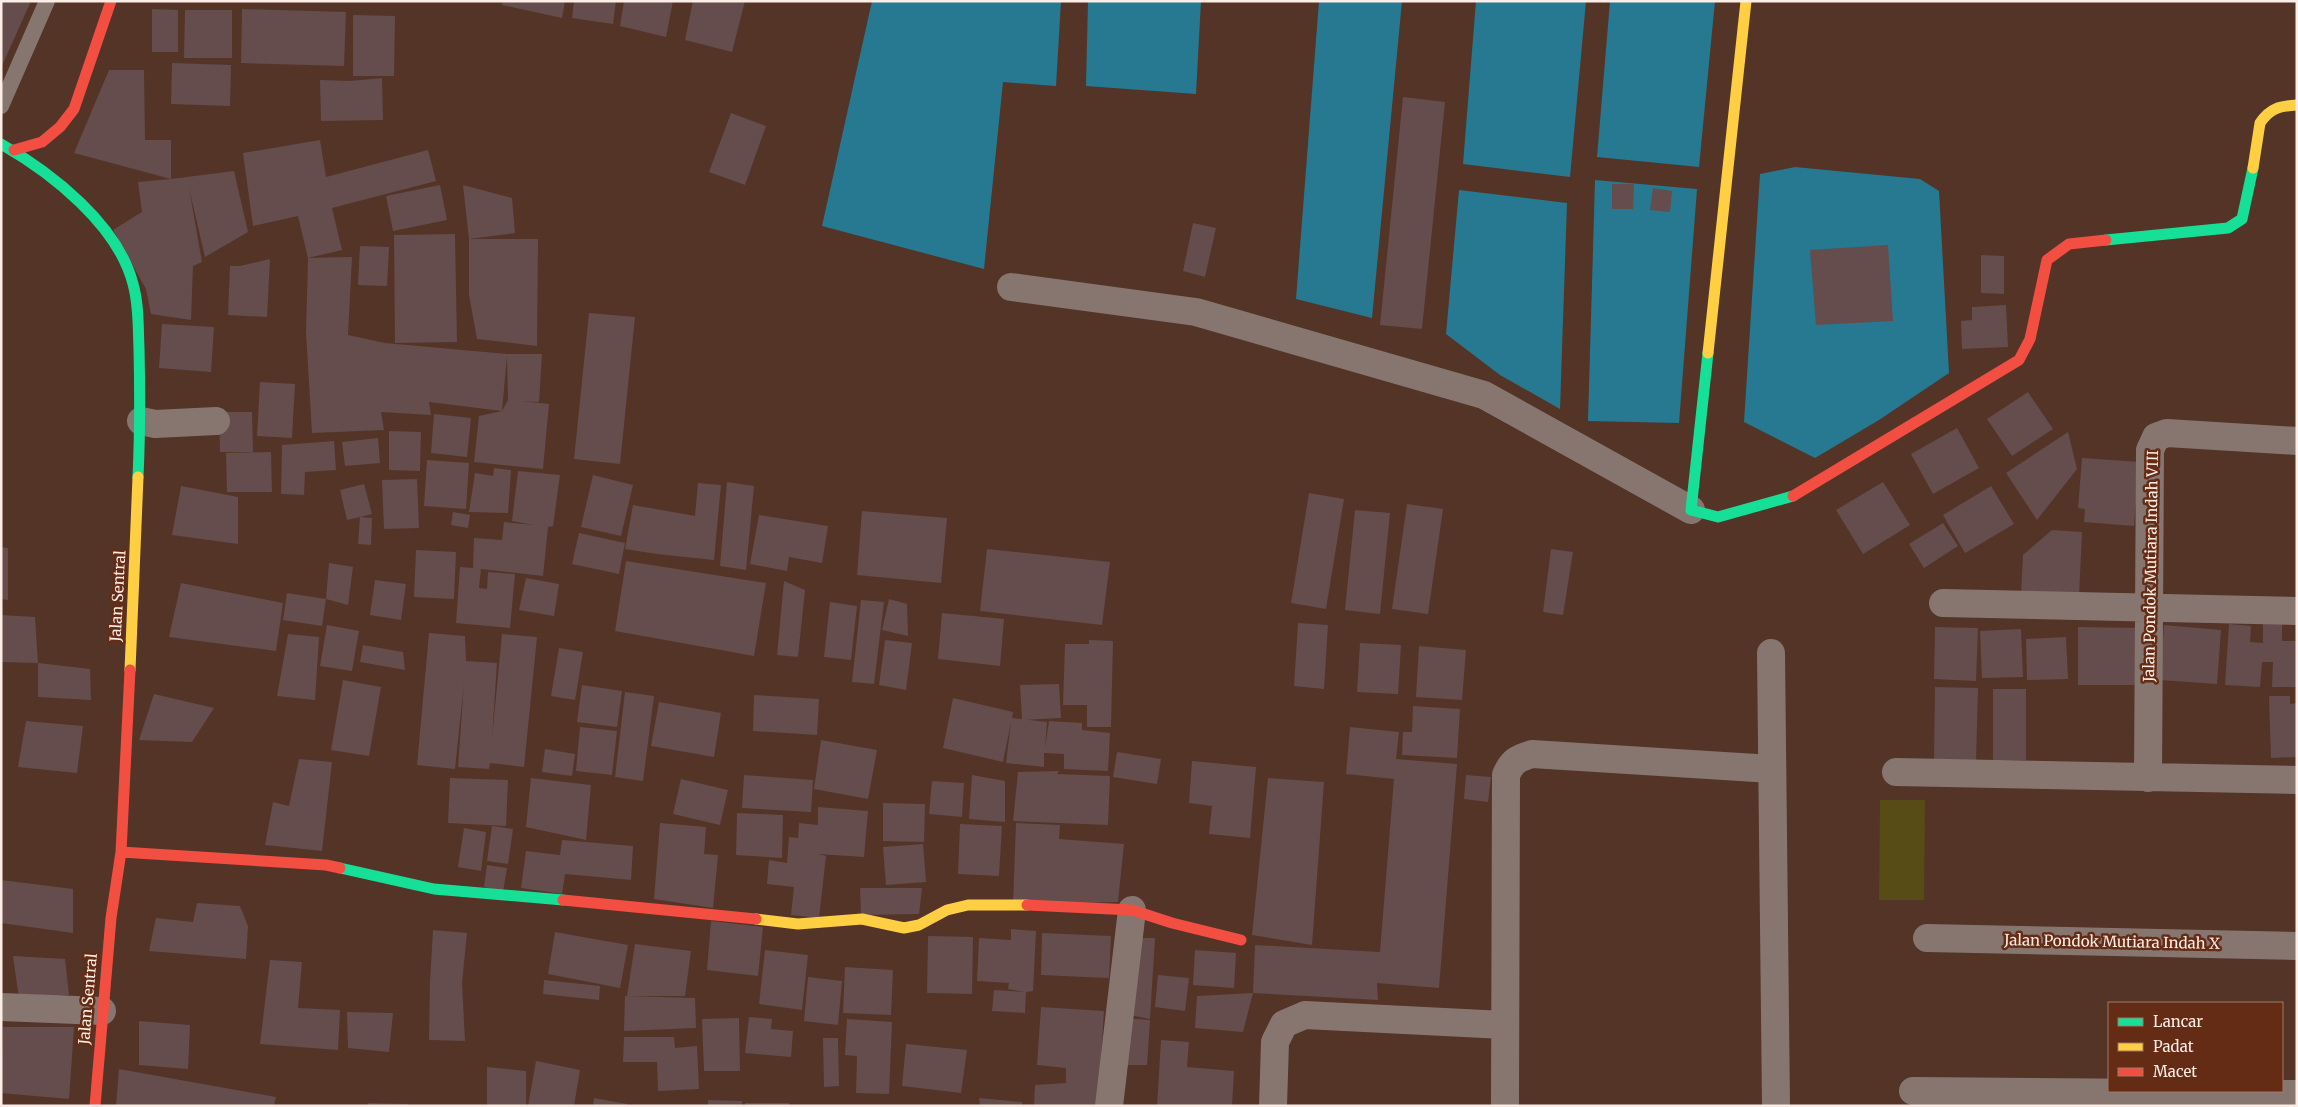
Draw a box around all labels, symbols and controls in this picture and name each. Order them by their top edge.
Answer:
street label: Jalan Pondok Mutiara Indah VIII [2139,450,2162,683]
street label: Jalan Sentral [106,549,129,643]
street label: Jalan Pondok Mutiara Indah X [2003,930,2220,953]
street label: Jalan Sentral [74,952,101,1046]
legend [2108,1002,2283,1092]
text: Lancar [2153,1012,2203,1031]
text: Padat [2153,1037,2194,1056]
text: Macet [2153,1062,2197,1081]

